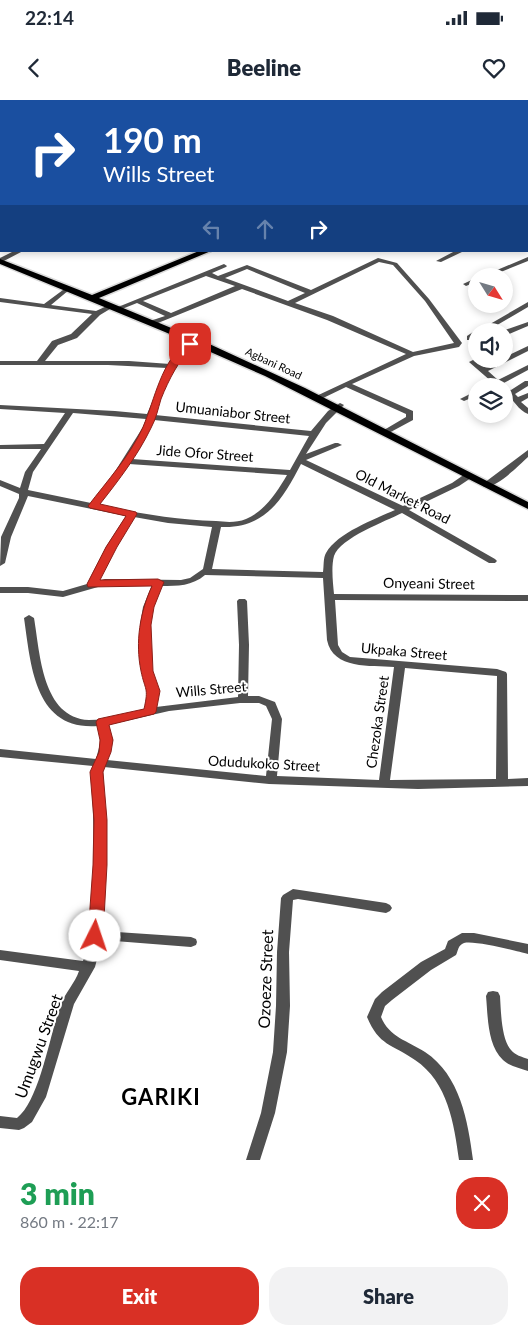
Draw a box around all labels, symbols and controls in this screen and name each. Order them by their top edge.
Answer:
text: 22:14 [25,6,74,29]
icon: back [20,54,48,82]
text: Beeline [227,54,301,81]
icon: heart [480,54,508,82]
text: 190 m [103,118,202,160]
icon: right [20,120,85,185]
text: Wills Street [103,160,214,187]
icon: left [198,215,226,243]
icon: ahead [251,215,279,243]
icon: right [304,215,332,243]
north arrow [468,268,512,312]
map controls [468,268,513,423]
pin [169,323,211,365]
button: sound [468,323,513,368]
icon: arrive [176,330,204,358]
street label: Agbani Road [244,344,304,382]
button: layers [468,378,513,423]
street label: Umuaniabor Street [175,398,291,426]
street label: Jide Ofor Street [156,441,254,465]
street label: Old Market Road [353,465,453,527]
street label: Onyeani Street [383,574,475,592]
street label: Ukpaka Street [360,639,448,663]
street label: Chezoka Street [362,675,392,769]
street label: Wills Street [175,677,247,701]
street label: Odudukoko Street [208,752,320,774]
position arrow [68,909,120,961]
street label: Ozoeze Street [254,929,276,1029]
street label: Umugwu Street [10,991,66,1101]
district label: GARIKI [121,1083,201,1110]
text: 3 min [20,1175,95,1211]
button: close [456,1177,508,1229]
text: 860 m · 22:17 [20,1212,119,1231]
button: Exit [20,1267,259,1325]
button: Share [269,1267,508,1325]

